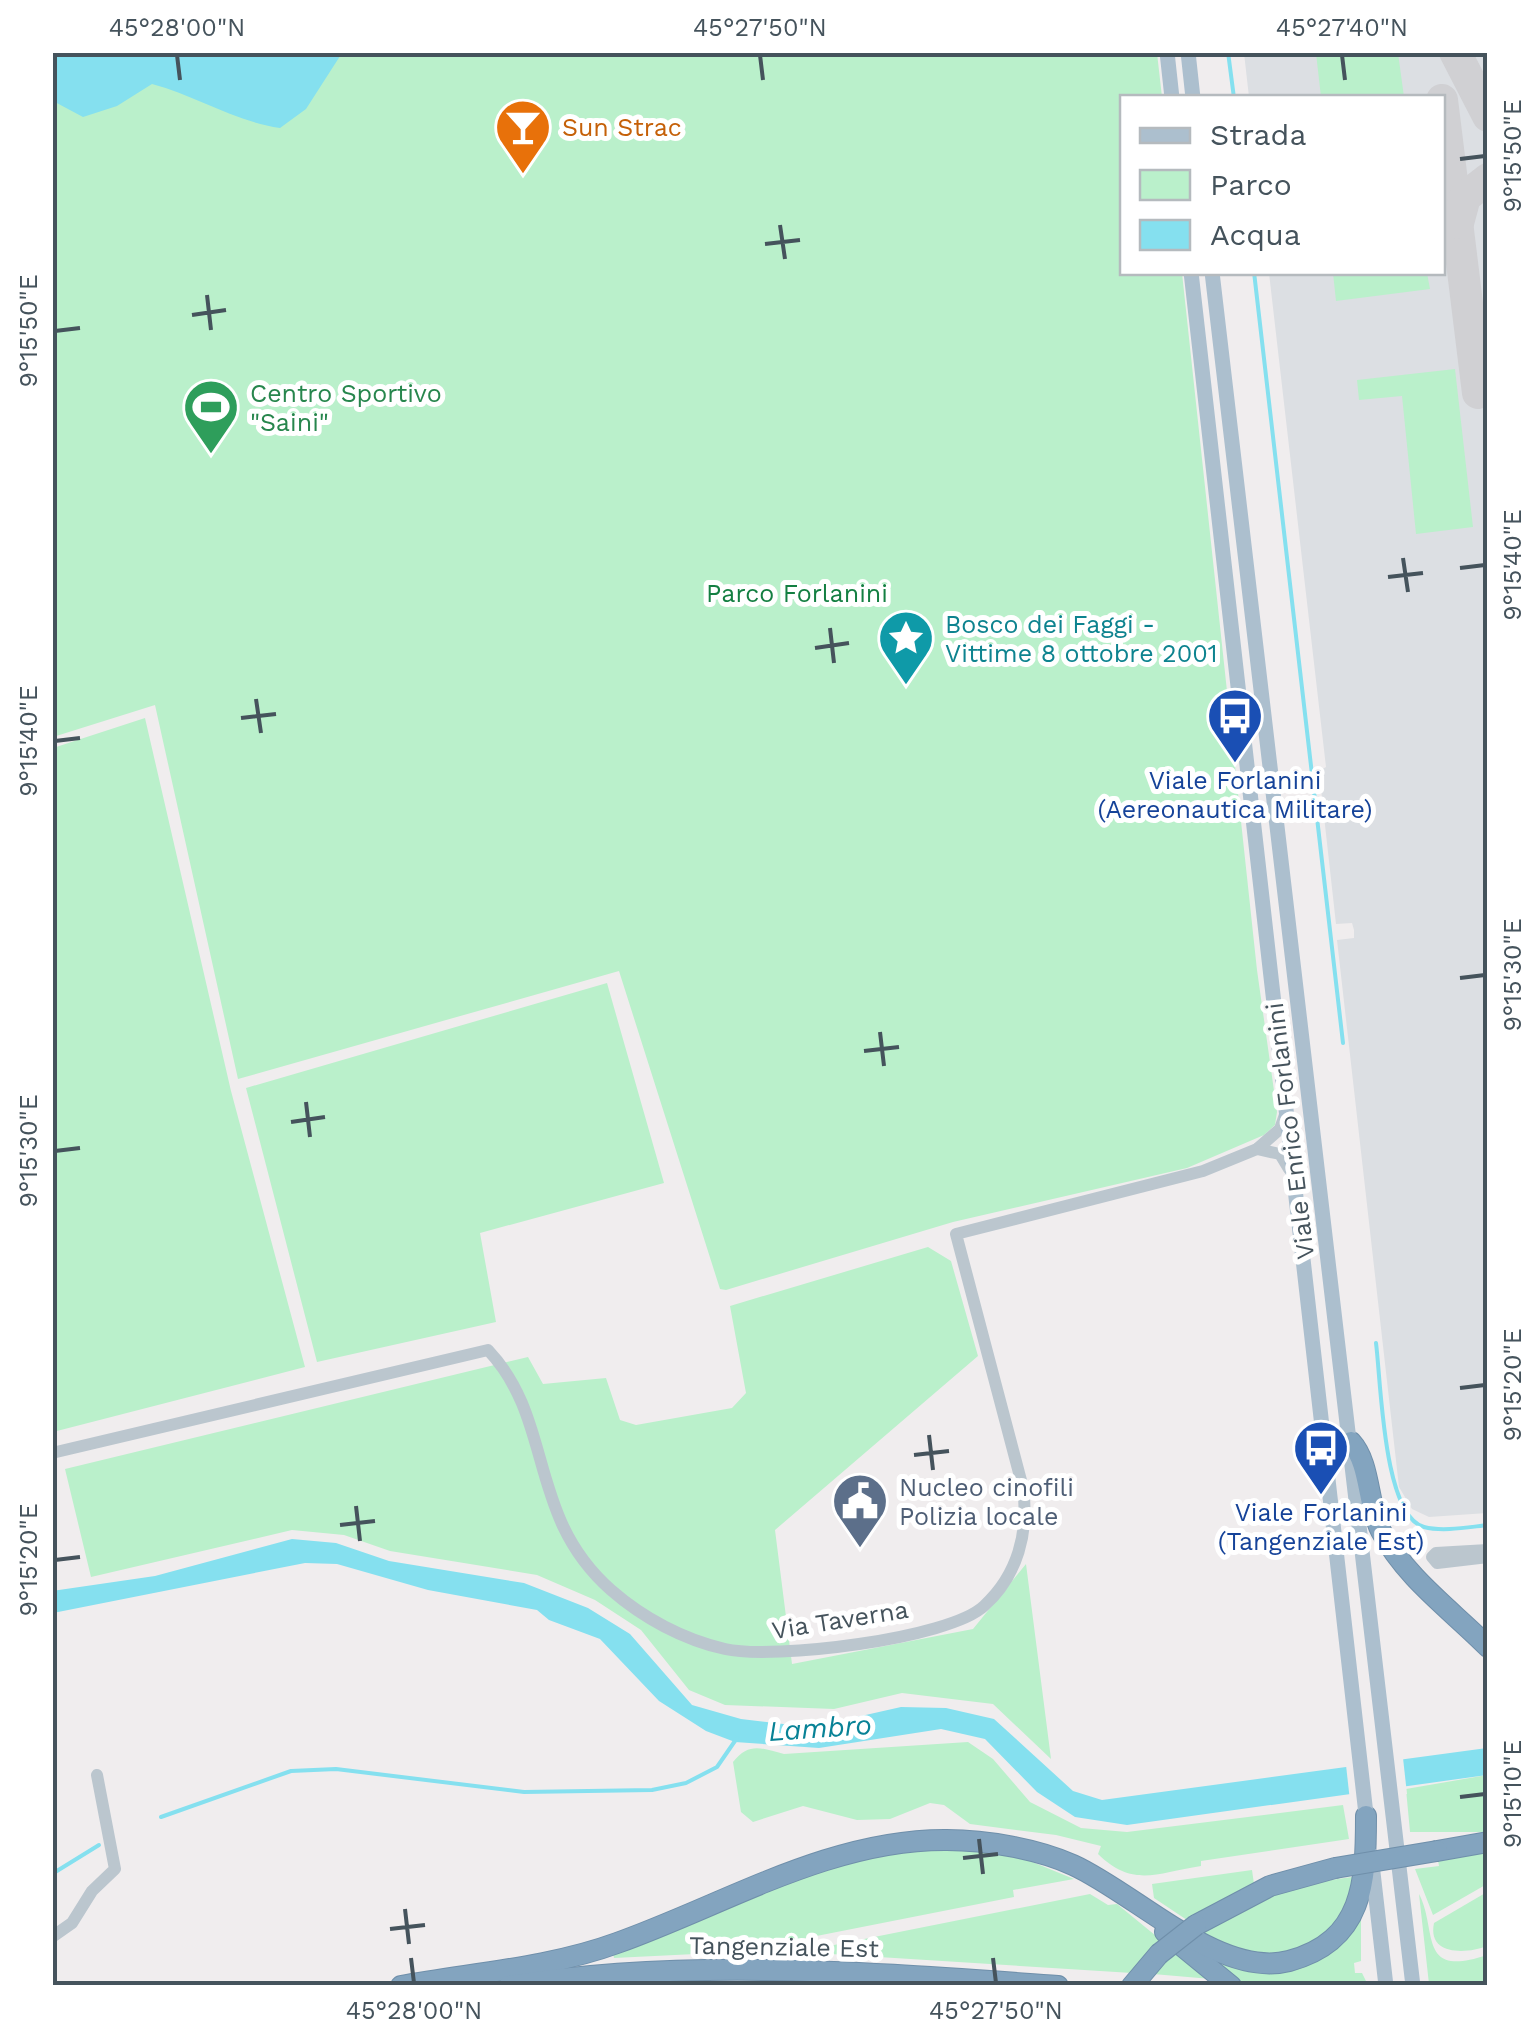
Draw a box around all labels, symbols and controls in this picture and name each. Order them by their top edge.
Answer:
text: 45°28'00"N [109,13,245,42]
text: 45°27'50"N [693,13,827,42]
text: 45°27'40"N [1276,13,1408,42]
legend [1120,95,1445,275]
bar icon: Sun Strac [493,97,553,176]
text: 9°15'50"E [1498,99,1527,213]
place label: Sun Strac [562,113,682,142]
text: Strada [1210,117,1306,152]
text: Parco [1210,167,1292,202]
text: Acqua [1210,217,1301,252]
text: 9°15'50"E [14,274,43,388]
sports icon: Centro Sportivo "Saini" [181,377,241,456]
place label: Centro Sportivo "Saini" [250,379,442,437]
text: 9°15'40"E [1498,509,1527,621]
park label: Parco Forlanini [706,579,888,608]
place icon: Bosco dei Faggi - Vittime 8 ottobre 2001 [876,608,936,687]
place label: Bosco dei Faggi - Vittime 8 ottobre 2001 [945,610,1218,668]
text: 9°15'40"E [14,685,43,797]
bus stop icon: Viale Forlanini (Aereonautica Militare) [1205,686,1265,765]
place label: Viale Forlanini (Aereonautica Militare) [1097,766,1373,824]
text: 9°15'30"E [1498,918,1527,1032]
street label: Viale Enrico Forlanini [1260,1001,1320,1261]
text: 9°15'30"E [14,1094,43,1208]
text: 9°15'20"E [1498,1328,1527,1442]
bus stop icon: Viale Forlanini (Tangenziale Est) [1291,1418,1351,1497]
public building icon: Nucleo cinofili Polizia locale [830,1471,890,1550]
place label: Nucleo cinofili Polizia locale [899,1473,1074,1531]
place label: Viale Forlanini (Tangenziale Est) [1218,1498,1424,1556]
text: 9°15'20"E [14,1503,43,1617]
street label: Via Taverna [770,1595,910,1645]
water label: Lambro [767,1708,873,1748]
text: 9°15'10"E [1498,1740,1527,1848]
street label: Tangenziale Est [689,1931,880,1963]
text: 45°28'00"N [346,1996,482,2025]
text: 45°27'50"N [929,1996,1063,2025]

